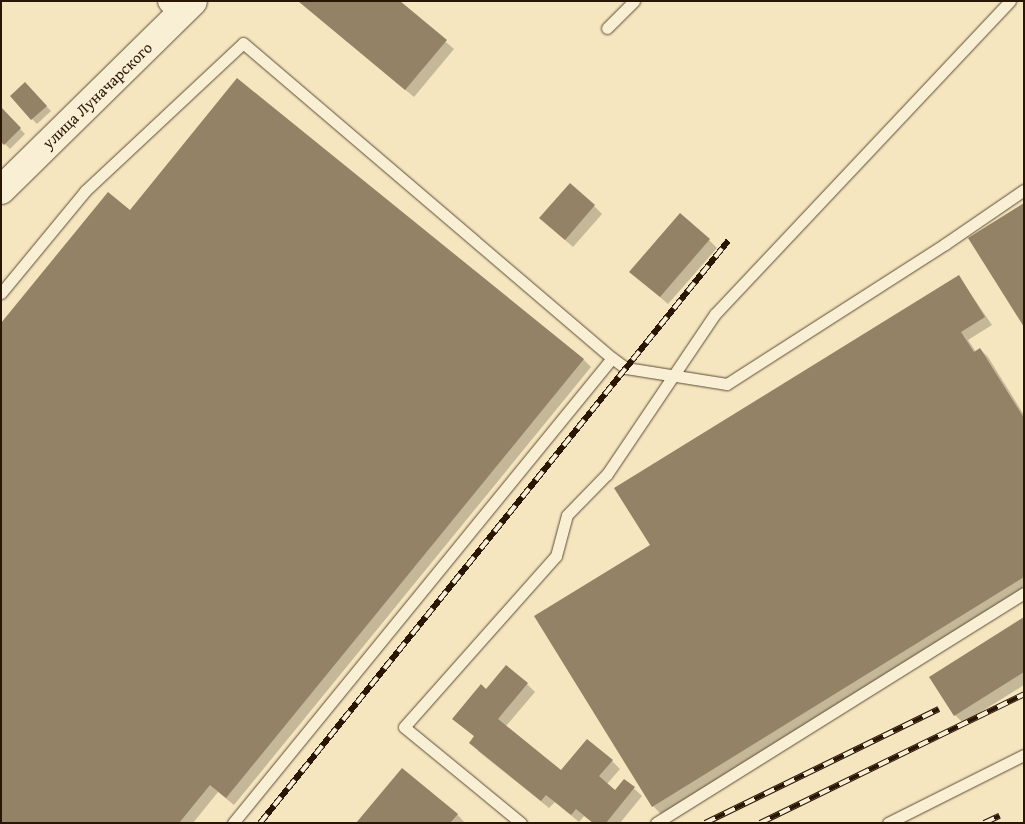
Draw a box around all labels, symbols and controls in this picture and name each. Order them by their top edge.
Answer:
street label: улица Луначарского [38,38,156,152]

